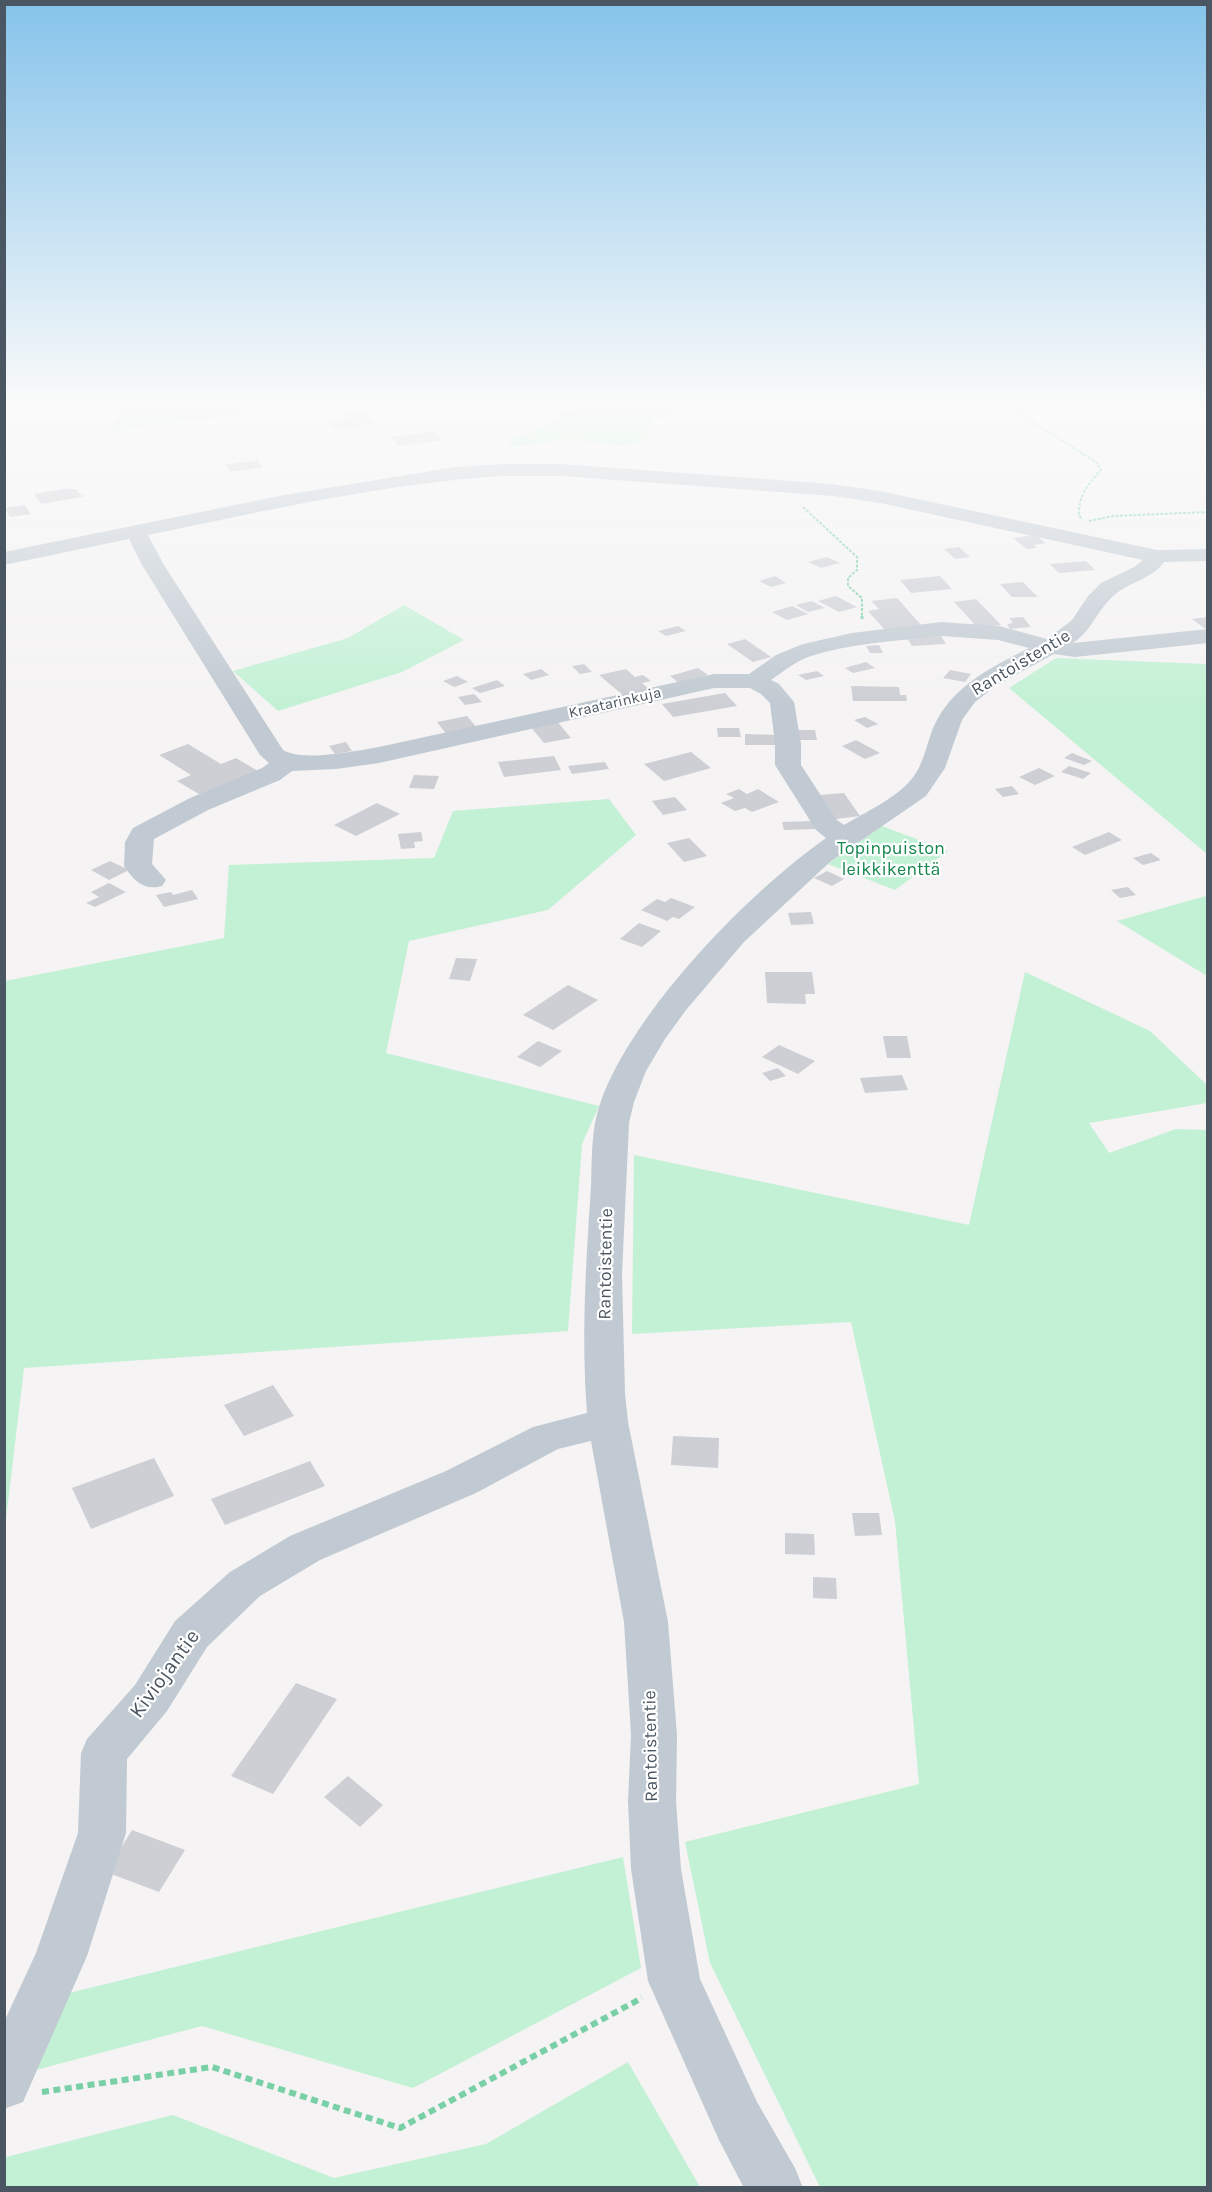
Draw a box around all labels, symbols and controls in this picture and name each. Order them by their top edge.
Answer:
street label: Rantoistentie [968,625,1074,701]
street label: Kraatarinkuja [567,684,663,722]
park label: Topinpuiston leikkikenttä [837,838,945,880]
street label: Rantoistentie [594,1208,618,1320]
street label: Kiviojantie [125,1625,205,1723]
street label: Rantoistentie [639,1690,663,1802]

